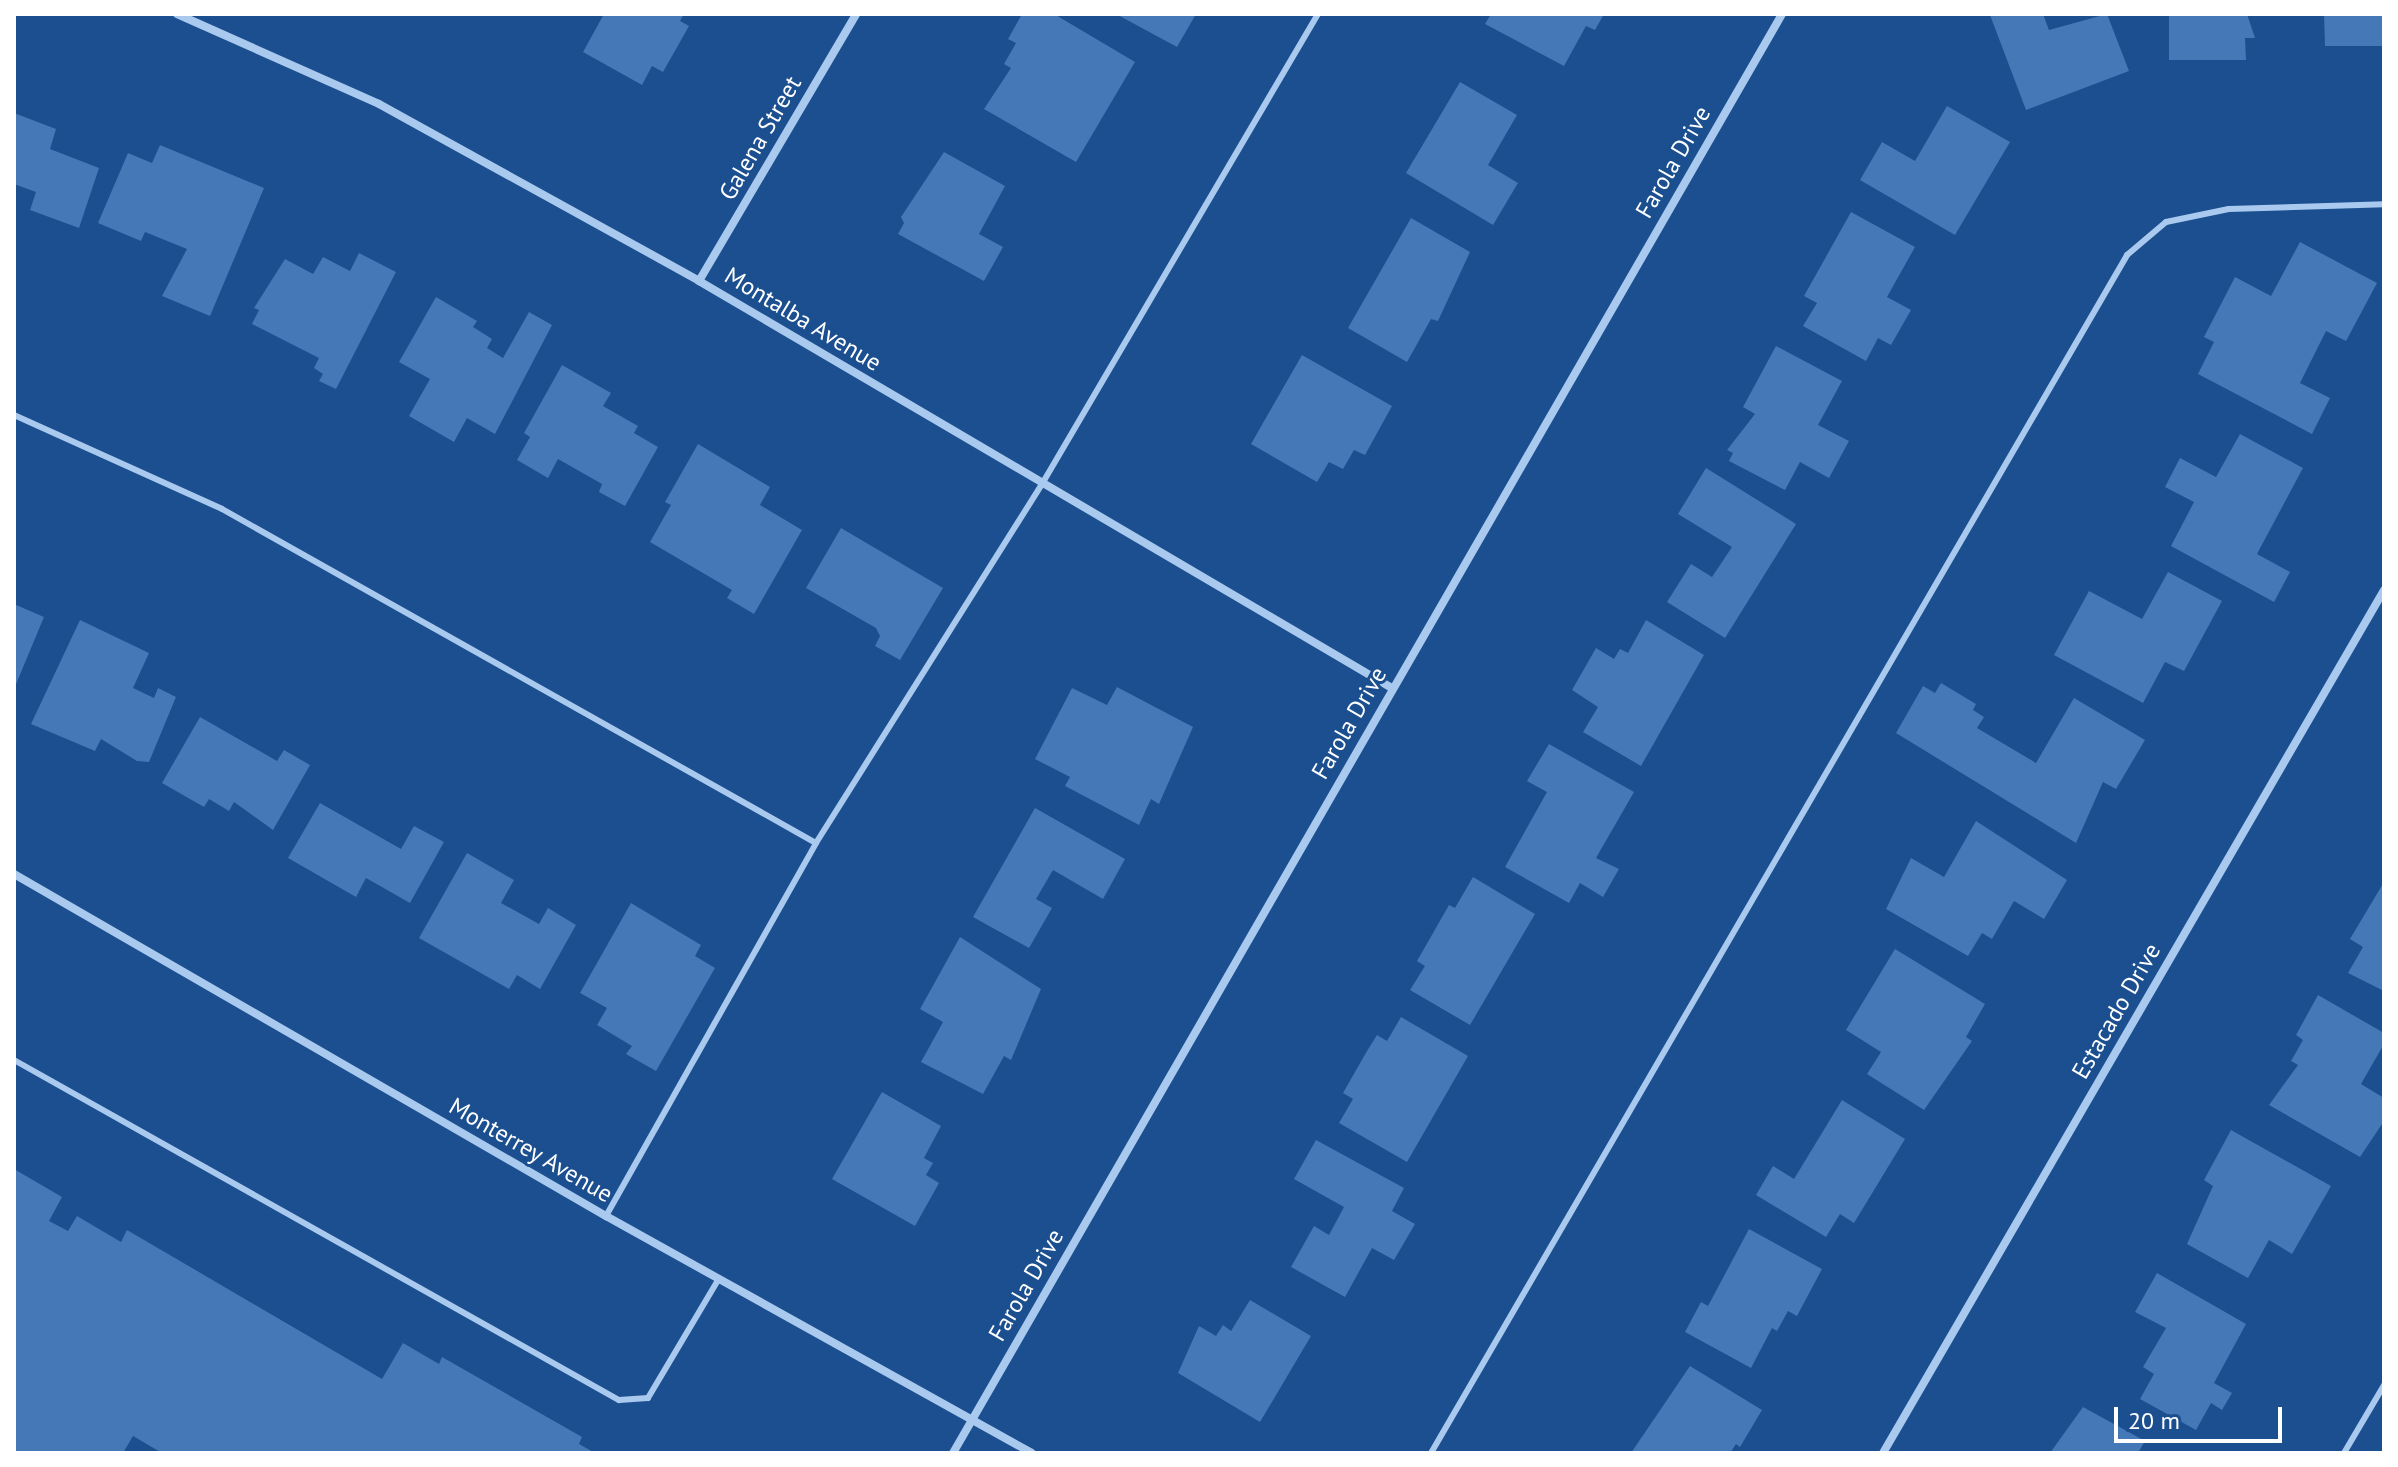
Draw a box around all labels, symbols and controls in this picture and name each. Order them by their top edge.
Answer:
street label: Galena Street [713,71,807,205]
street label: Farola Drive [1629,101,1717,223]
street label: Montalba Avenue [719,261,887,377]
street label: Farola Drive [1305,662,1393,784]
street label: Estacado Drive [2066,938,2166,1084]
street label: Monterrey Avenue [443,1091,619,1209]
street label: Farola Drive [982,1224,1070,1346]
scale bar [2118,1391,2286,1441]
text: 20 m [2128,1405,2180,1436]

